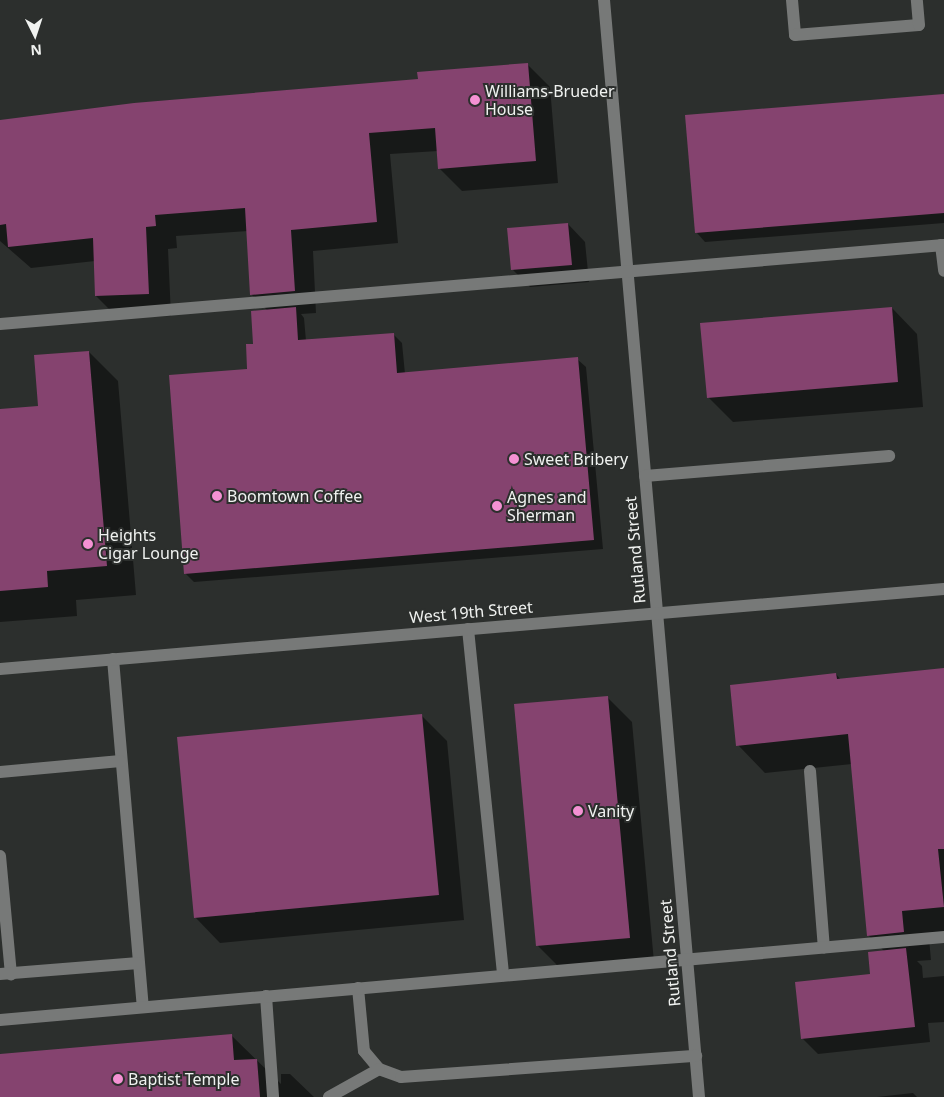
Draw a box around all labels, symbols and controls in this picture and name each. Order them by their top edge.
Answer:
north arrow [10,10,60,60]
text: N [30,41,42,60]
place label: Williams-Brueder House [485,81,615,119]
marker: Williams-Brueder House [469,94,481,106]
place label: Sweet Bribery [524,449,628,469]
marker: Sweet Bribery [508,453,520,465]
place label: Boomtown Coffee [227,486,362,506]
place label: Agnes and Sherman [507,487,587,525]
marker: Boomtown Coffee [211,490,223,502]
street label: Rutland Street [621,496,649,604]
marker: Agnes and Sherman [491,500,503,512]
place label: Heights Cigar Lounge [98,525,199,563]
marker: Heights Cigar Lounge [82,538,94,550]
street label: West 19th Street [408,597,534,627]
place label: Vanity [588,801,634,821]
marker: Vanity [572,805,584,817]
street label: Rutland Street [656,899,684,1007]
place label: Baptist Temple [128,1069,239,1089]
marker: Baptist Temple [112,1073,124,1085]

